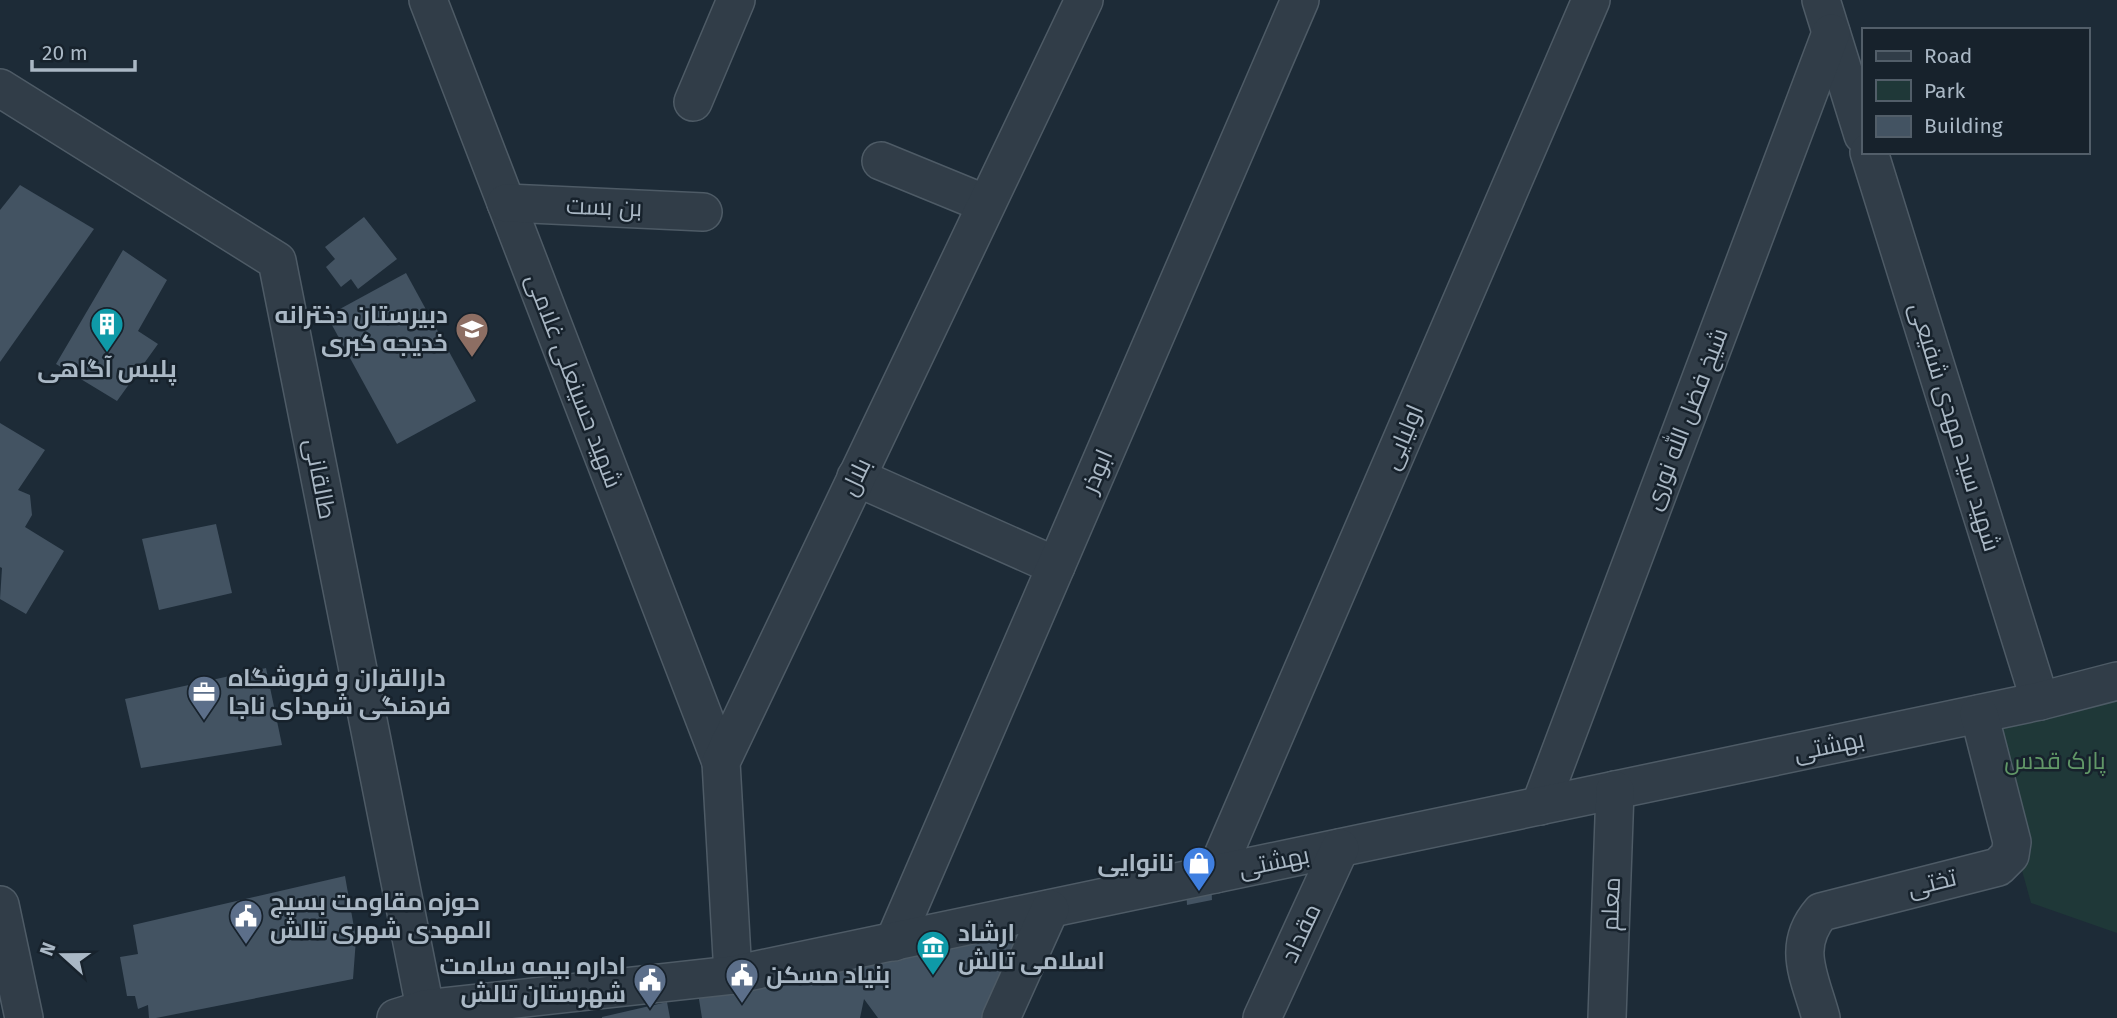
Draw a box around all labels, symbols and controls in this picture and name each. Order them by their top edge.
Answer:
scale bar [32,28,135,72]
legend [1862,28,2089,154]
text: 20 m [42,40,88,66]
text: Road [1924,43,1972,69]
text: Park [1924,78,1966,104]
text: Building [1924,113,2003,139]
street label: بن بست [565,192,643,222]
street label: شهید حسینعلی غلامی [520,270,628,492]
street label: شهید سید مهدی شفیعی [1904,299,2006,555]
place label: دبیرستان دخترانه خدیجه کبری [275,301,448,357]
building icon: پلیس آگاهی [88,305,126,354]
school or university icon: دبیرستان دخترانه خدیجه کبری [453,310,491,359]
street label: شیخ فضل الله نوری [1637,323,1735,515]
place label: پلیس آگاهی [37,355,177,386]
street label: اولیایی [1377,400,1429,474]
street label: طالقانی [298,436,342,522]
street label: ابوذر [1075,445,1119,499]
street label: بلال [835,454,877,500]
place label: دارالقران و فروشگاه فرهنگی شهدای ناجا [228,664,451,720]
office icon: دارالقران و فروشگاه فرهنگی شهدای ناجا [185,673,223,722]
street label: بهشتی [1791,725,1867,767]
park label: پارک قدس [2004,747,2106,777]
street label: بهشتی [1236,841,1312,883]
shop icon: نانوایی [1180,844,1218,893]
place label: نانوایی [1097,849,1174,877]
street label: تختی [1905,863,1960,903]
street label: معلم [1596,877,1628,931]
place label: حوزه مقاومت بسیج المهدی شهری تالش [270,888,492,944]
public building icon: حوزه مقاومت بسیج المهدی شهری تالش [227,897,265,946]
street label: مقداد [1275,899,1327,967]
place label: ارشاد اسلامی تالش [958,919,1105,975]
north arrow [28,920,98,990]
museum icon: ارشاد اسلامی تالش [914,928,952,977]
text: N [35,939,61,959]
place label: اداره بیمه سلامت شهرستان تالش [440,952,626,1008]
public building icon: بنیاد مسکن [723,956,761,1005]
public building icon: اداره بیمه سلامت شهرستان تالش [631,961,669,1010]
place label: بنیاد مسکن [766,961,890,989]

